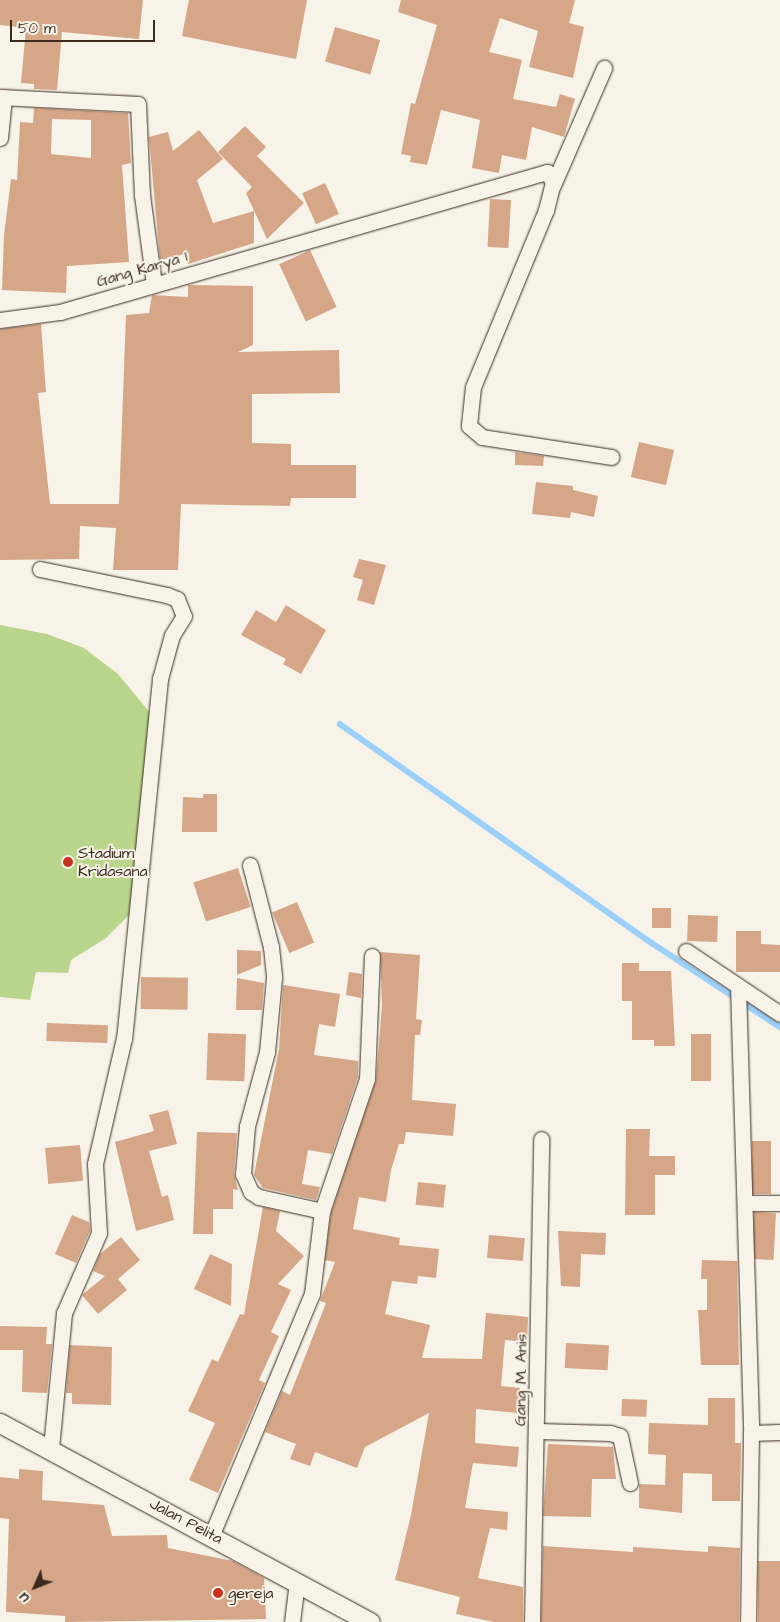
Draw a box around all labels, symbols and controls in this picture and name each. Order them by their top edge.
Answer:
scale bar [12,10,158,42]
text: 50 m [18,18,56,39]
street label: Gang Karya 1 [94,247,190,291]
place label: Stadium Kridasana [78,843,148,881]
marker: Stadium Kridasana [62,856,74,868]
street label: Gang M. Anis [511,1334,531,1426]
street label: Jalan Pelita [146,1494,226,1548]
north arrow [10,1562,60,1612]
place label: gereja [228,1583,273,1603]
marker: gereja [212,1587,224,1599]
text: U [14,1588,34,1607]

